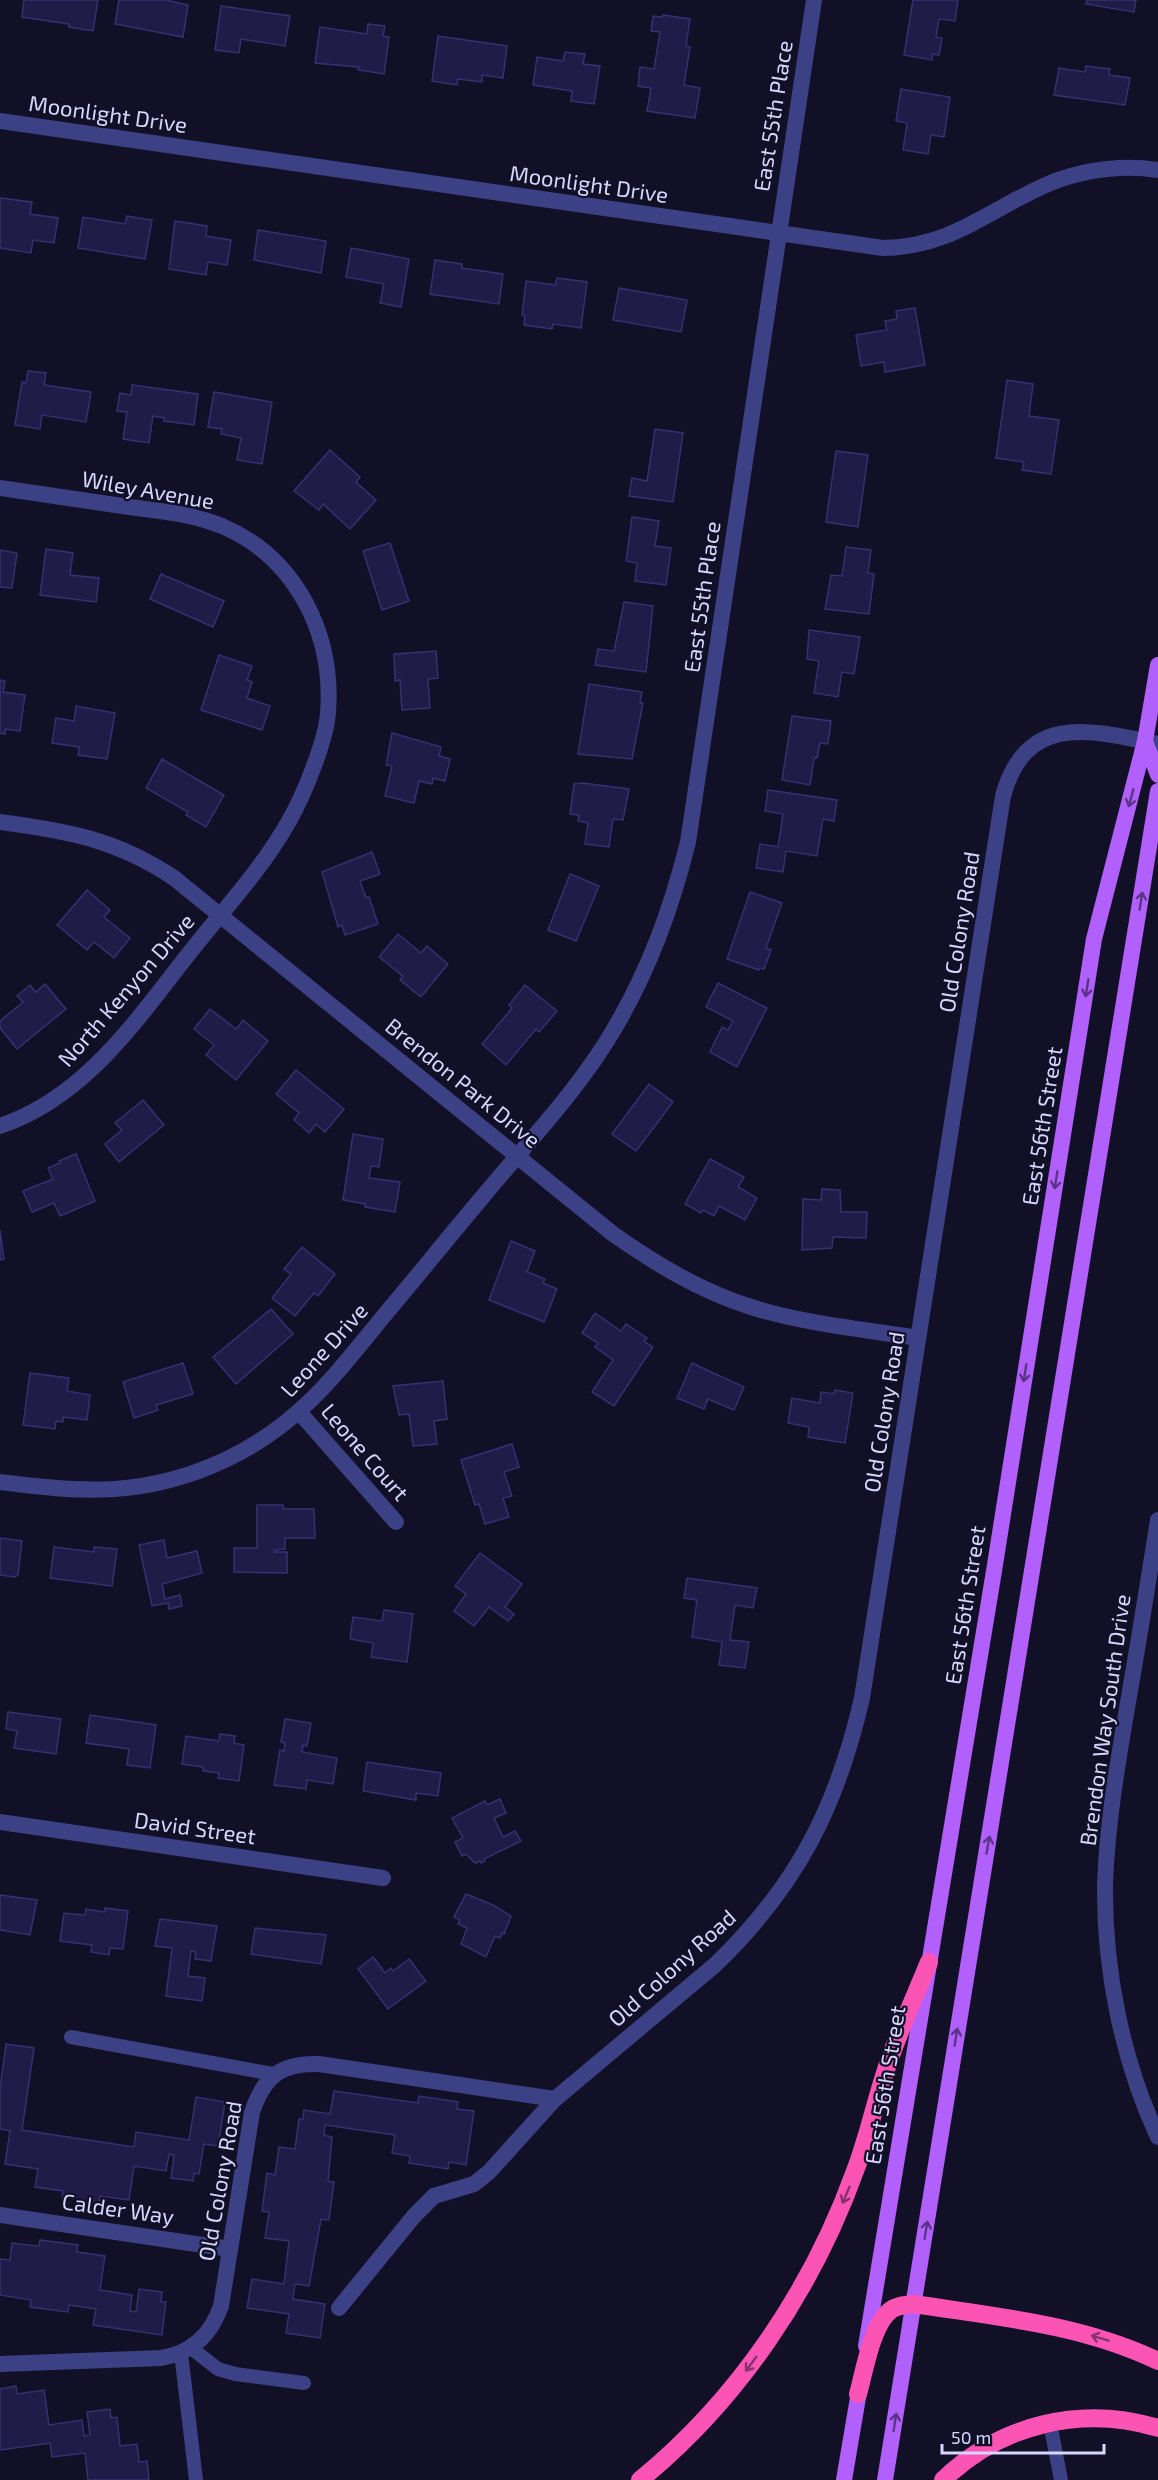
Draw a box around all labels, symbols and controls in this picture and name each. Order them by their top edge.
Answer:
street label: East 55th Place [747,38,797,193]
street label: Moonlight Drive [27,89,189,137]
street label: Moonlight Drive [508,159,670,207]
street label: Wiley Avenue [80,465,216,513]
street label: East 55th Place [678,520,724,674]
one-way arrow [1124,788,1136,807]
street label: Old Colony Road [932,850,984,1014]
one-way arrow [1136,891,1147,911]
street label: North Kenyon Drive [52,908,199,1071]
one-way arrow [1081,977,1092,997]
street label: Brendon Park Drive [381,1012,546,1153]
street label: East 56th Street [1016,1045,1066,1207]
one-way arrow [1050,1170,1061,1190]
street label: Leone Drive [274,1297,372,1402]
street label: Old Colony Road [857,1330,909,1494]
one-way arrow [1019,1363,1030,1382]
street label: Leone Court [317,1398,415,1505]
street label: East 56th Street [939,1524,989,1686]
street label: Brendon Way South Drive [1073,1592,1135,1847]
street label: David Street [133,1806,258,1848]
one-way arrow [983,1835,994,1855]
street label: Old Colony Road [602,1903,740,2031]
street label: East 56th Street [859,2004,909,2166]
one-way arrow [951,2028,962,2048]
street label: Old Colony Road [192,2099,246,2263]
one-way arrow [840,2185,851,2203]
street label: Calder Way [60,2187,176,2229]
one-way arrow [921,2220,932,2240]
one-way arrow [1091,2332,1110,2343]
one-way arrow [744,2356,757,2372]
one-way arrow [889,2413,900,2433]
scale bar [942,2417,1104,2455]
text: 50 m [951,2426,991,2448]

